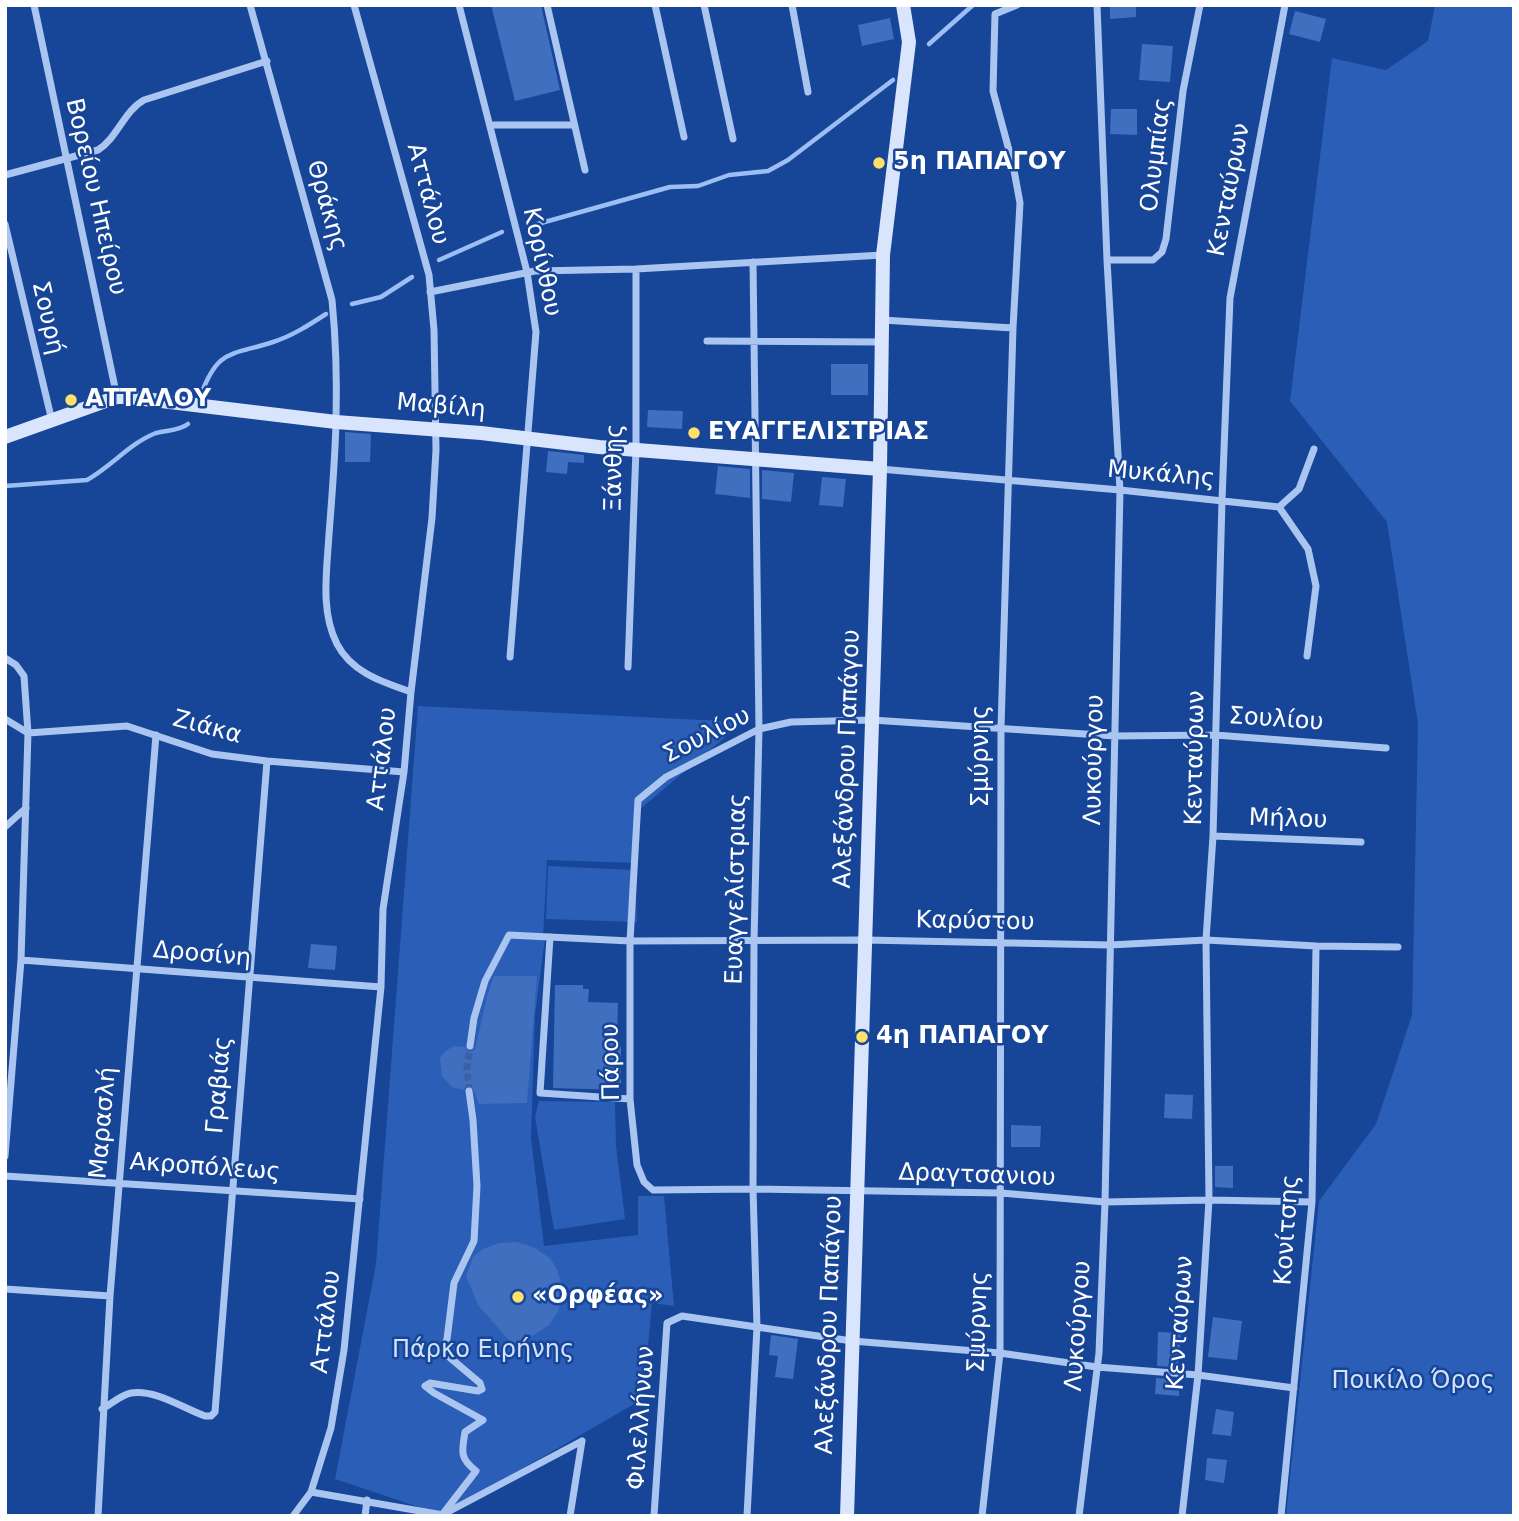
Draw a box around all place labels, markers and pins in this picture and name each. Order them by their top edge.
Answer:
place label: 5η ΠΑΠΑΓΟΥ [893,149,1066,177]
marker: 5η ΠΑΠΑΓΟΥ [871,155,887,171]
place label: ΑΤΤΑΛΟΥ [85,386,211,414]
marker: ΑΤΤΑΛΟΥ [63,392,79,408]
place label: ΕΥΑΓΓΕΛΙΣΤΡΙΑΣ [708,419,929,447]
marker: ΕΥΑΓΓΕΛΙΣΤΡΙΑΣ [686,425,702,441]
place label: 4η ΠΑΠΑΓΟΥ [876,1023,1049,1051]
marker: 4η ΠΑΠΑΓΟΥ [854,1029,870,1045]
place label: «Ορφέας» [532,1283,663,1311]
marker: «Ορφέας» [510,1289,526,1305]

